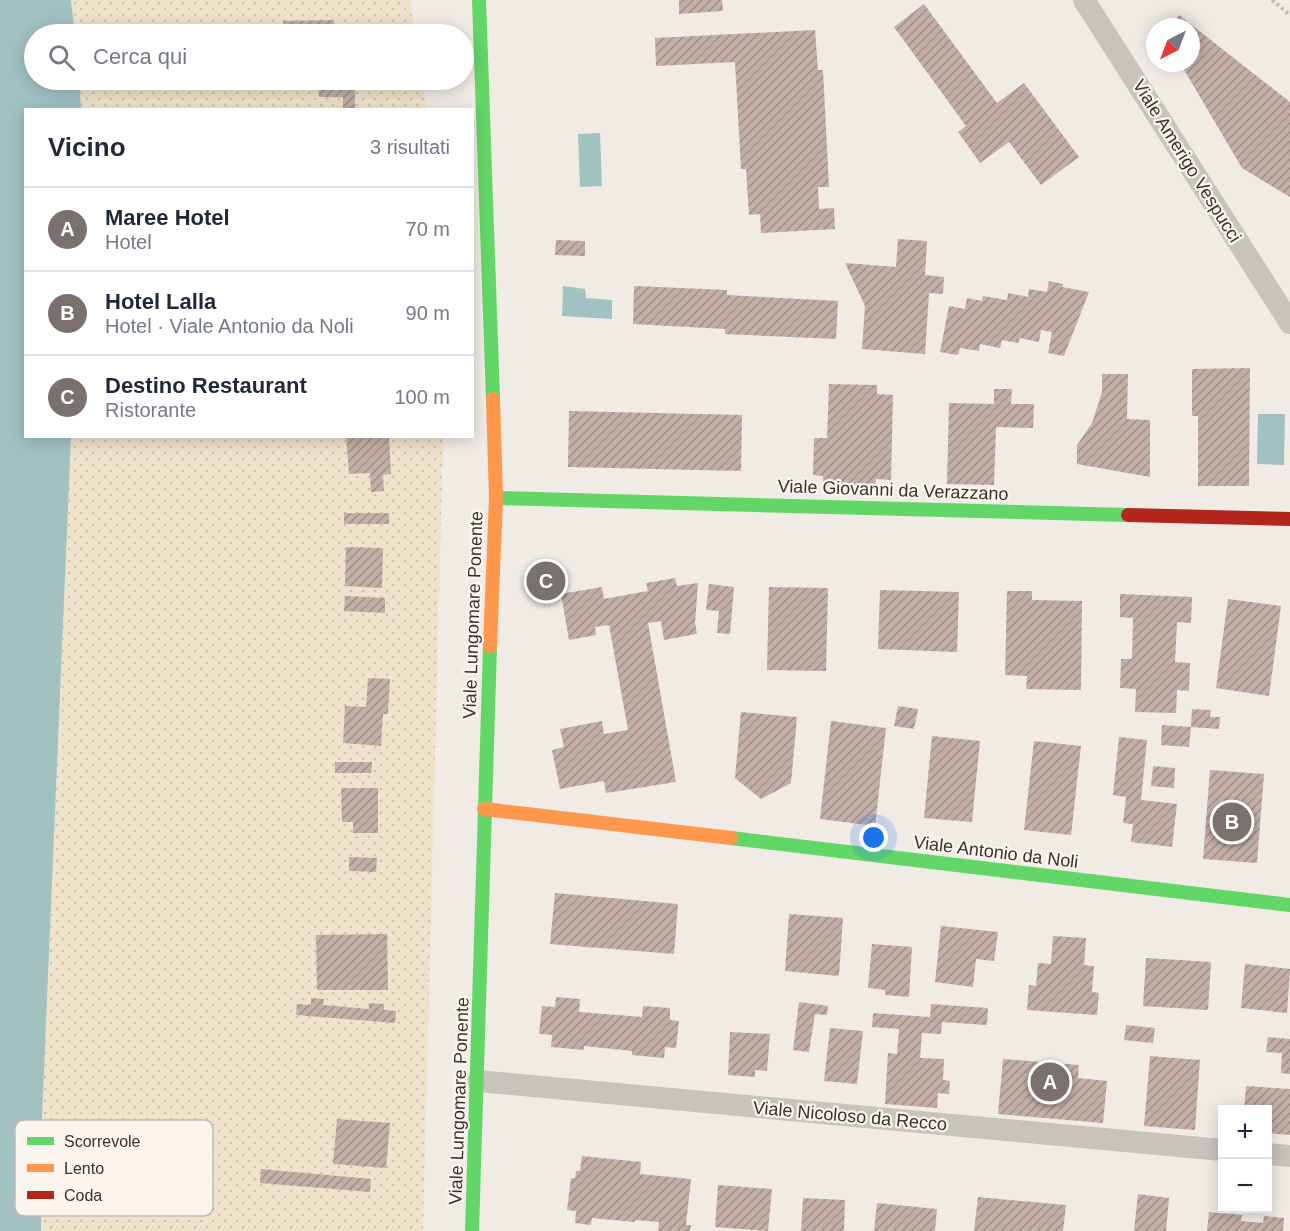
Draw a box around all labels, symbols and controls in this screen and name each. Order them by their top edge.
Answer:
north arrow [1146,18,1200,72]
search box [24,24,474,90]
icon: search [45,41,78,74]
text: Cerca qui [93,44,187,69]
street label: Viale Amerigo Vespucci [1129,76,1245,246]
text: Vicino [48,132,126,162]
text: 3 risultati [370,136,450,158]
text: Maree Hotel [105,205,230,230]
text: A [60,218,75,240]
text: 70 m [406,218,450,240]
text: Hotel [105,231,152,253]
text: Hotel Lalla [105,289,216,314]
text: B [60,302,75,324]
text: 90 m [406,302,450,324]
text: Hotel · Viale Antonio da Noli [105,315,354,337]
text: Destino Restaurant [105,373,307,398]
text: C [60,386,75,408]
text: 100 m [394,386,450,408]
text: Ristorante [105,399,196,421]
street label: Viale Giovanni da Verazzano [777,476,1009,504]
street label: Viale Lungomare Ponente [459,511,487,719]
pin: C [526,558,566,604]
pin: B [1212,800,1252,844]
your location [859,823,888,852]
street label: Viale Antonio da Noli [913,832,1079,872]
street label: Viale Lungomare Ponente [445,997,473,1205]
pin: A [1030,1060,1070,1104]
street label: Viale Nicoloso da Recco [752,1098,948,1134]
map controls [1218,1105,1272,1213]
button: + [1218,1105,1272,1159]
legend [15,1120,213,1216]
text: Scorrevole [64,1133,141,1150]
button: − [1218,1159,1272,1213]
text: Lento [64,1160,104,1177]
text: Coda [64,1187,102,1204]

